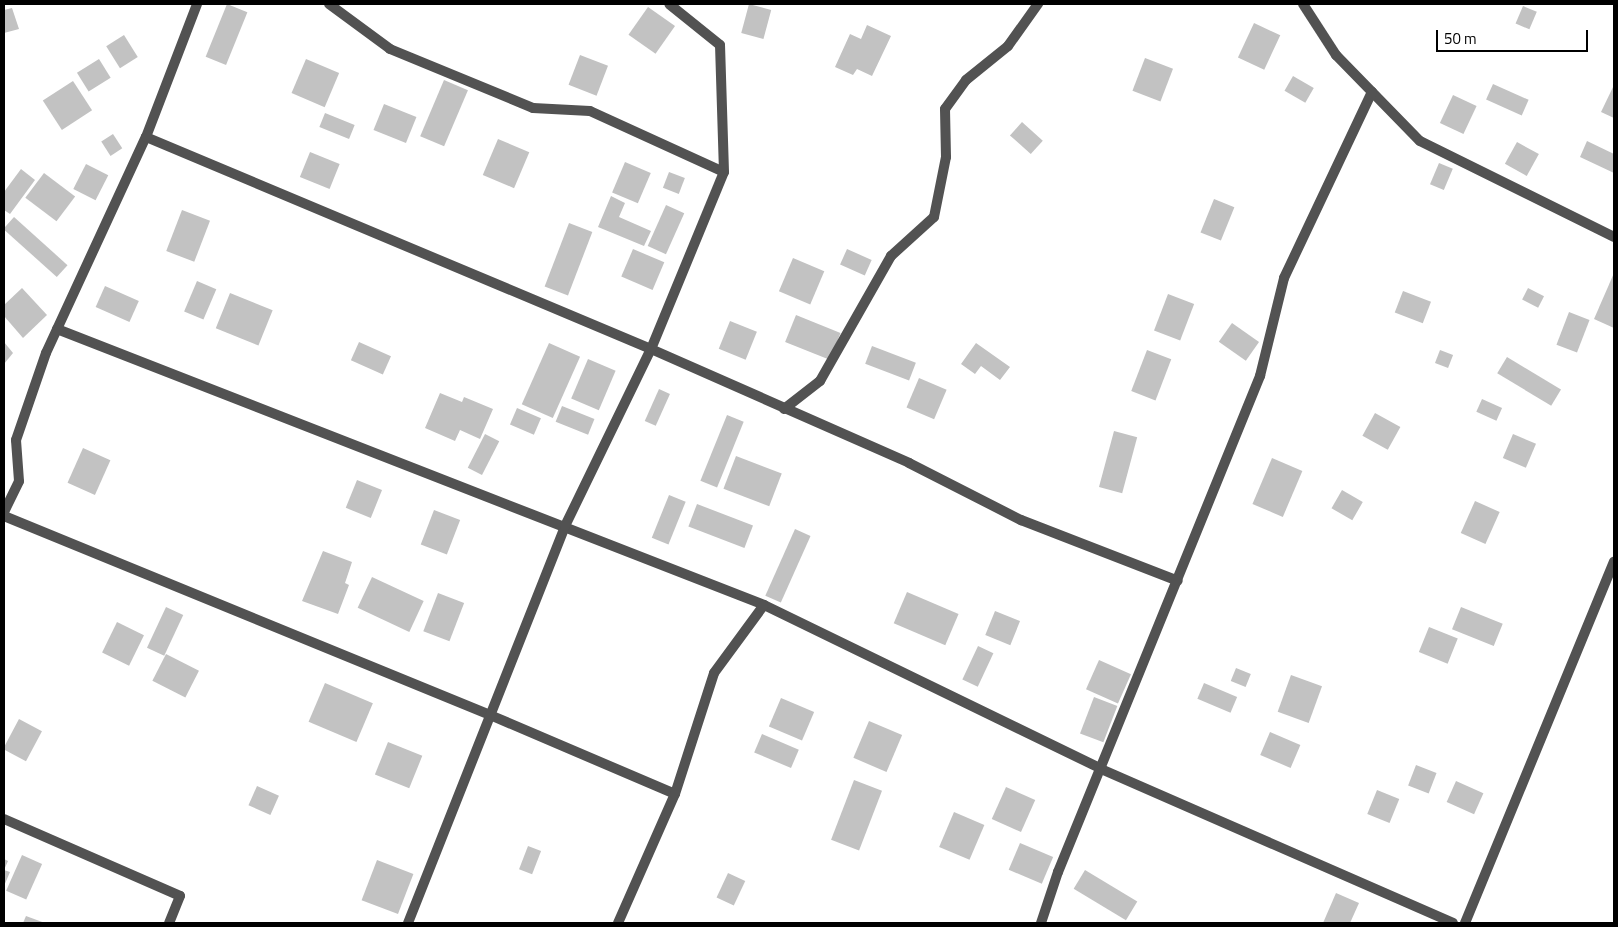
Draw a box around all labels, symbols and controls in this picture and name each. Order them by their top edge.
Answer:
scale bar [1438,20,1590,52]
text: 50 m [1444,27,1477,50]

